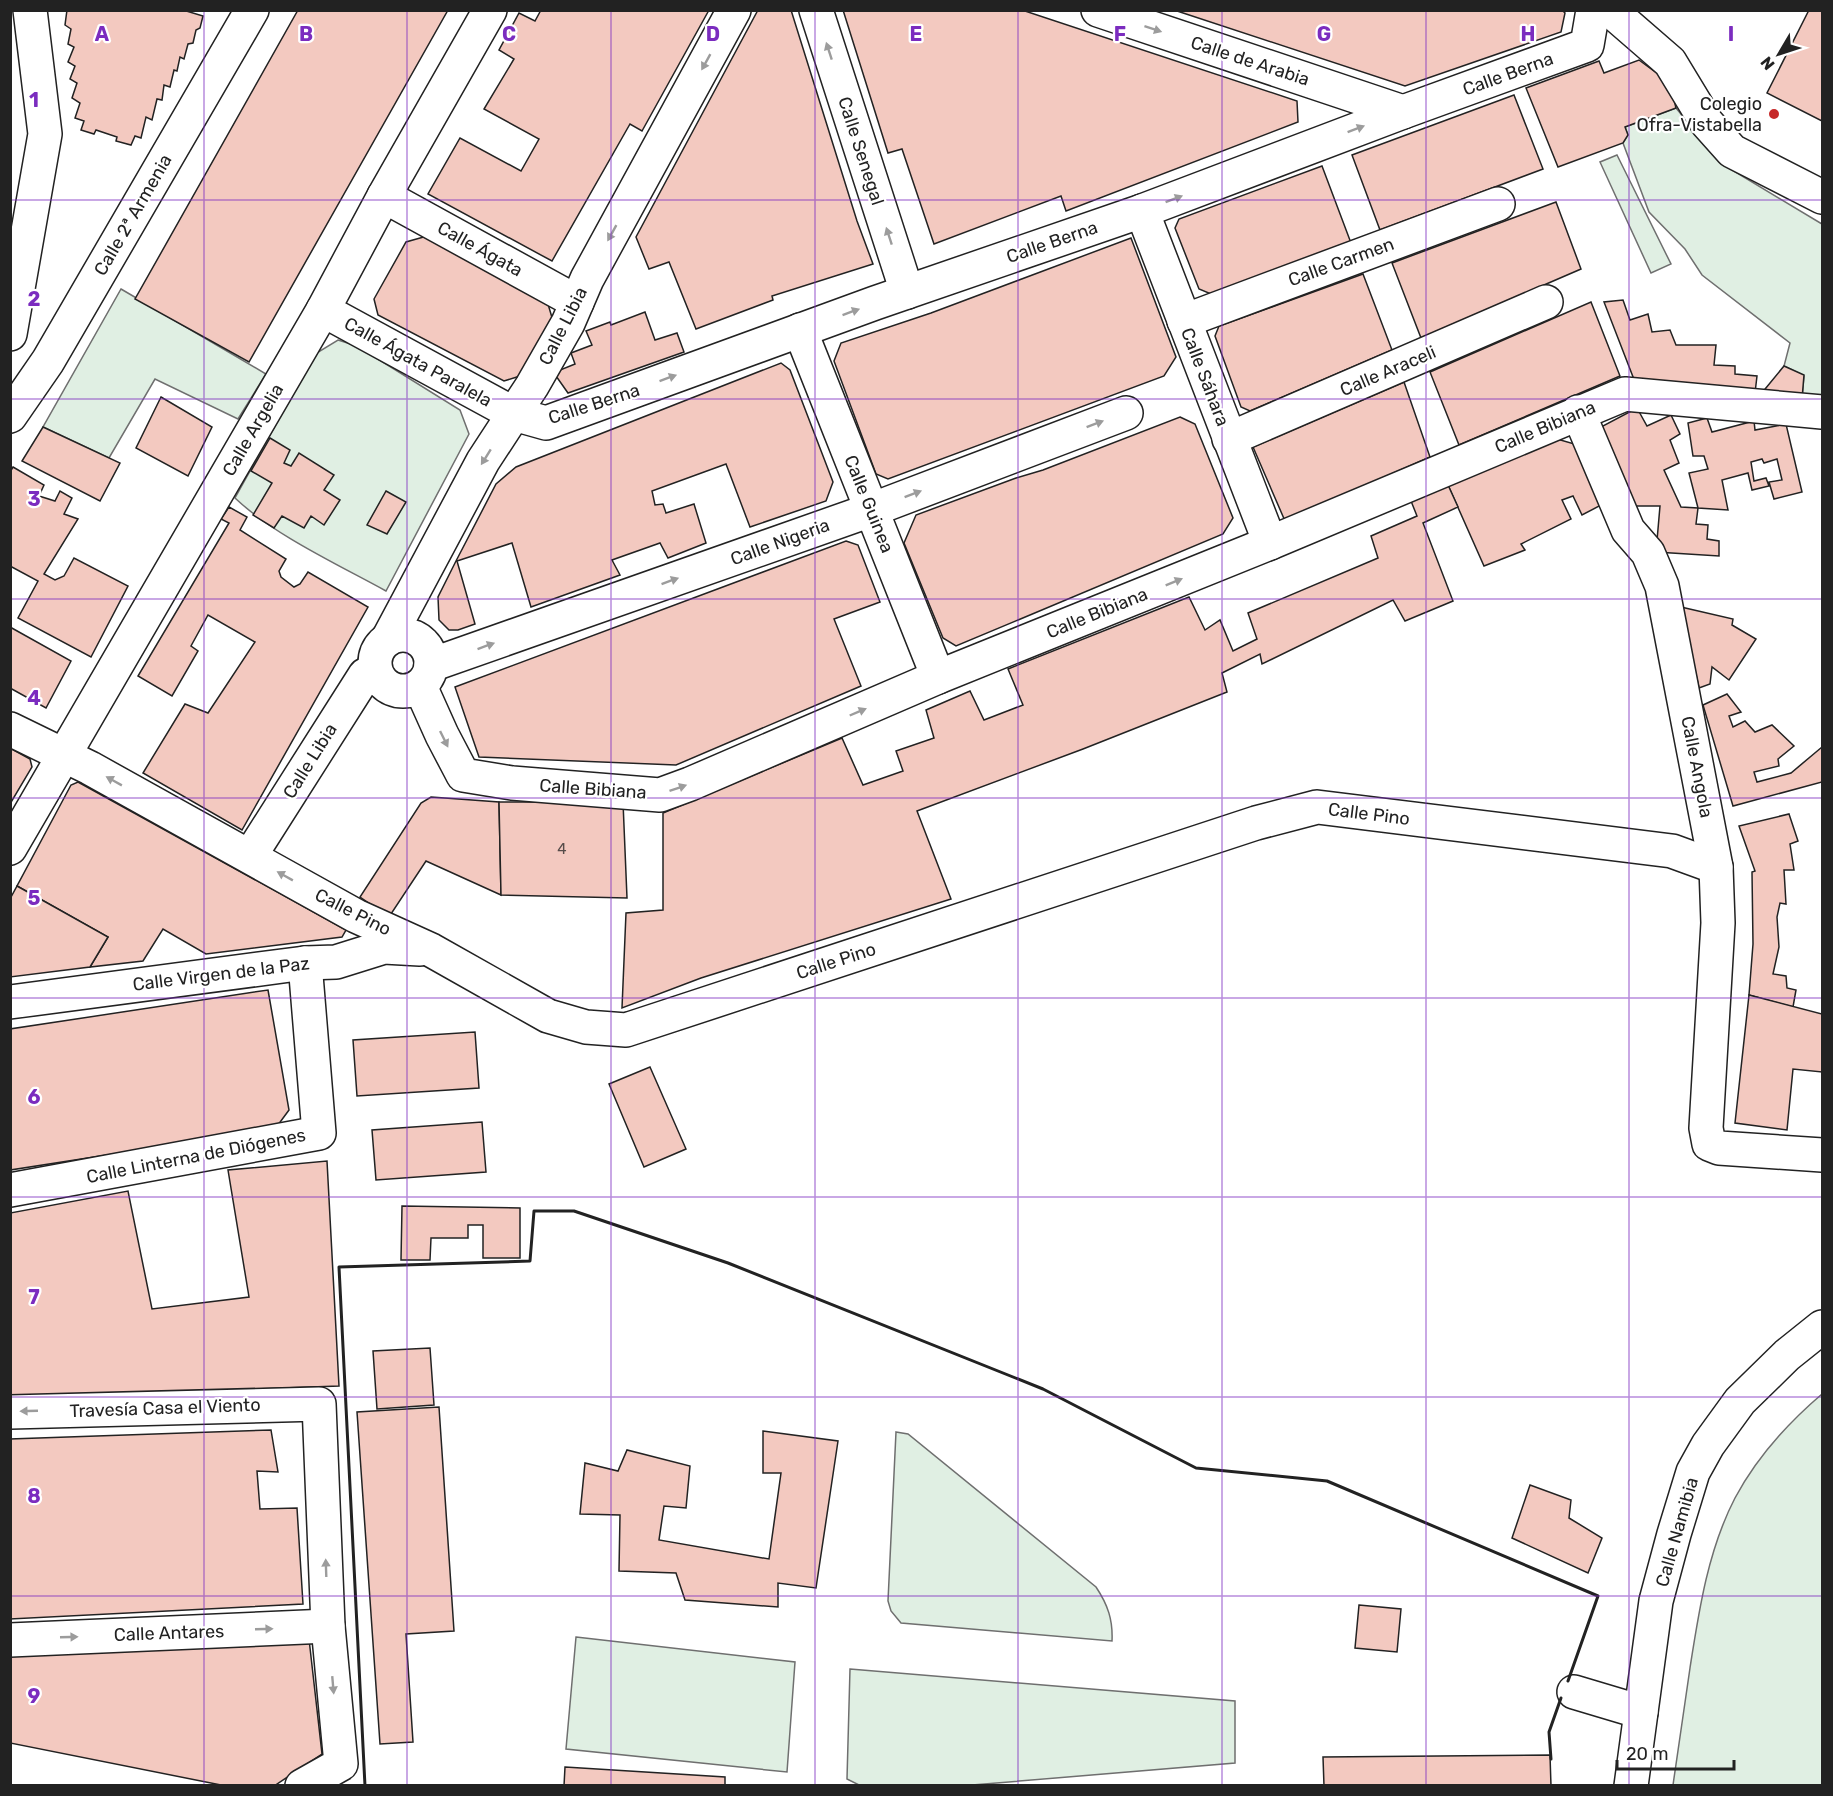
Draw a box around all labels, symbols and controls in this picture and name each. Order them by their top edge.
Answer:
text: A [95,22,110,46]
text: B [299,22,313,46]
text: C [502,22,516,46]
text: D [706,22,720,46]
text: E [910,22,922,46]
text: F [1114,22,1126,46]
text: G [1317,22,1331,46]
text: H [1521,22,1535,46]
text: I [1728,22,1734,46]
north arrow [1749,24,1809,84]
one-way arrow [1144,25,1162,34]
street label: Calle de Arabia [1188,31,1312,91]
one-way arrow [824,42,833,60]
street label: Calle Berna [1460,47,1556,101]
text: N [1757,53,1779,74]
one-way arrow [701,54,711,71]
text: 1 [29,88,39,112]
place label: Colegio Ofra-Vistabella [1637,93,1762,136]
street label: Calle Senegal [833,94,889,208]
marker: Colegio Ofra-Vistabella [1767,107,1781,121]
one-way arrow [1348,124,1366,134]
street label: Calle 2ª Armenia [89,150,177,280]
one-way arrow [1165,193,1183,203]
street label: Calle Berna [1004,216,1100,268]
street label: Calle Ágata [433,217,527,281]
one-way arrow [607,224,617,241]
one-way arrow [883,227,893,245]
street label: Calle Carmen [1285,233,1397,291]
street label: Calle Libia [534,283,592,369]
text: 2 [28,287,41,311]
one-way arrow [843,306,861,316]
street label: Calle Ágata Paralela [340,312,496,412]
street label: Calle Sáhara [1176,325,1234,429]
street label: Calle Araceli [1337,341,1439,401]
one-way arrow [659,373,677,383]
street label: Calle Berna [545,379,643,429]
street label: Calle Argelia [218,380,288,480]
street label: Calle Bibiana [1491,396,1599,458]
one-way arrow [1086,419,1104,429]
one-way arrow [480,449,491,465]
street label: Calle Guinea [839,452,899,556]
text: 3 [27,487,41,511]
one-way arrow [904,488,922,498]
street label: Calle Nigeria [727,514,833,570]
one-way arrow [661,575,679,585]
one-way arrow [1165,577,1183,586]
street label: Calle Bibiana [1043,583,1151,643]
one-way arrow [477,640,495,650]
text: 4 [27,686,41,710]
one-way arrow [849,707,867,717]
street label: Calle Angola [1676,714,1718,820]
street label: Calle Libia [278,719,342,803]
one-way arrow [440,731,449,748]
street label: Calle Bibiana [539,774,647,804]
one-way arrow [106,776,122,787]
one-way arrow [669,783,687,793]
street label: Calle Pino [1327,798,1411,830]
house number: 4 [557,840,567,858]
one-way arrow [276,871,293,881]
street label: Calle Pino [311,884,395,940]
text: 5 [28,886,41,910]
street label: Calle Pino [793,938,879,984]
street label: Calle Virgen de la Paz [131,952,311,996]
text: 6 [27,1085,41,1109]
street label: Calle Linterna de Diógenes [84,1124,308,1188]
text: 7 [28,1285,40,1309]
street label: Travesía Casa el Viento [69,1394,261,1422]
one-way arrow [20,1407,39,1416]
street label: Calle Namibia [1651,1475,1703,1589]
text: 8 [27,1484,41,1508]
one-way arrow [321,1558,330,1577]
street label: Calle Antares [113,1620,225,1646]
one-way arrow [254,1625,273,1634]
one-way arrow [59,1633,78,1642]
one-way arrow [329,1675,338,1694]
text: 9 [28,1684,41,1708]
scale bar [1617,1733,1734,1771]
text: 20 m [1626,1743,1668,1765]

